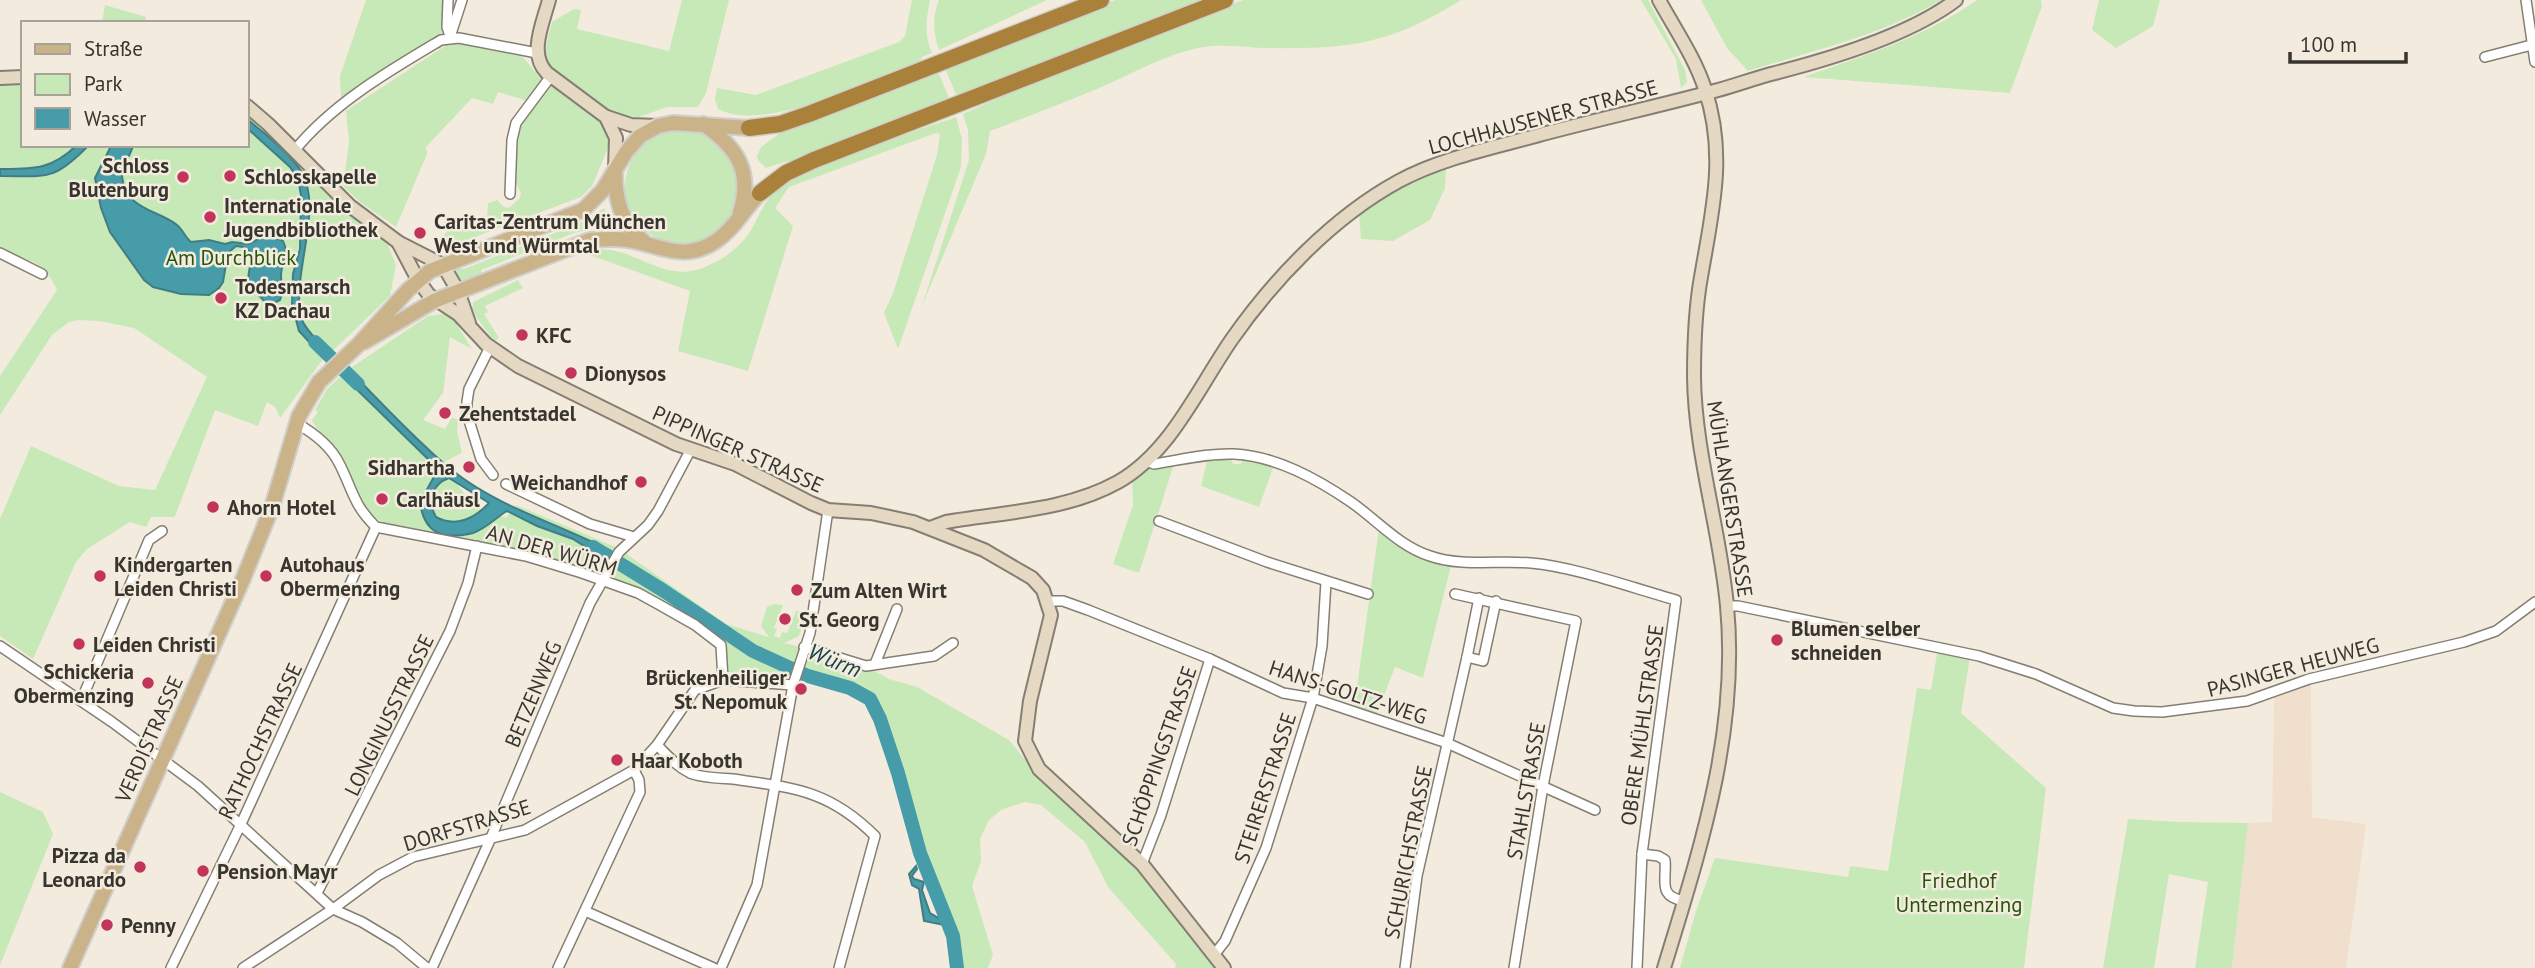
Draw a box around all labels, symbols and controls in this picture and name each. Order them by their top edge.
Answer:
legend [21,21,248,147]
scale bar [2290,21,2406,65]
text: 100 m [2300,31,2357,58]
text: Straße [84,35,143,62]
text: Park [84,70,123,97]
street label: LOCHHAUSENER STRASSE [1425,73,1661,161]
text: Wasser [84,105,146,132]
place label: Schloss Blutenburg [69,152,169,203]
place label: Schlosskapelle [244,163,377,190]
marker: Schlosskapelle [222,168,238,184]
marker: Schloss Blutenburg [175,169,191,185]
place label: Internationale Jugendbibliothek [223,192,379,243]
place label: Caritas-Zentrum München West und Würmtal [434,208,666,259]
marker: Internationale Jugendbibliothek [202,209,218,225]
marker: Caritas-Zentrum München West und Würmtal [412,225,428,241]
park label: Am Durchblick [166,244,296,271]
place label: Todesmarsch KZ Dachau [235,273,350,324]
marker: Todesmarsch KZ Dachau [213,290,229,306]
place label: KFC [536,322,572,349]
marker: KFC [514,327,530,343]
place label: Dionysos [585,360,666,387]
marker: Dionysos [563,365,579,381]
street label: PIPPINGER STRASSE [648,399,828,499]
street label: MÜHLANGERSTRASSE [1701,399,1759,599]
place label: Zehentstadel [459,400,577,427]
marker: Zehentstadel [437,405,453,421]
place label: Sidhartha [368,454,455,481]
marker: Sidhartha [461,459,477,475]
place label: Weichandhof [511,469,628,496]
marker: Weichandhof [633,474,649,490]
place label: Carlhäusl [396,486,480,513]
marker: Carlhäusl [374,491,390,507]
place label: Ahorn Hotel [227,494,336,521]
marker: Ahorn Hotel [205,499,221,515]
street label: AN DER WÜRM [483,518,621,582]
place label: Kindergarten Leiden Christi [114,551,237,602]
place label: Autohaus Obermenzing [280,551,400,602]
marker: Kindergarten Leiden Christi [92,568,108,584]
marker: Autohaus Obermenzing [258,568,274,584]
place label: Zum Alten Wirt [811,577,948,604]
marker: Zum Alten Wirt [789,582,805,598]
place label: St. Georg [799,606,879,633]
marker: St. Georg [777,611,793,627]
place label: Blumen selber schneiden [1791,615,1921,666]
street label: OBERE MÜHLSTRASSE [1614,623,1670,827]
street label: LONGINUSSTRASSE [338,630,440,800]
place label: Leiden Christi [93,631,216,658]
street label: PASINGER HEUWEG [2204,631,2382,703]
marker: Blumen selber schneiden [1769,632,1785,648]
marker: Leiden Christi [71,636,87,652]
water label: Würm [804,636,866,684]
street label: BETZENWEG [498,637,568,751]
street label: HANS-GOLTZ-WEG [1266,654,1430,730]
place label: Schickeria Obermenzing [14,658,134,709]
street label: RATHOCHSTRASSE [212,658,308,824]
street label: SCHÖPPINGSTRASSE [1116,662,1202,850]
place label: Brückenheiliger St. Nepomuk [646,664,788,715]
street label: VERDISTRASSE [109,671,189,808]
marker: Schickeria Obermenzing [140,675,156,691]
marker: Brückenheiliger St. Nepomuk [793,681,809,697]
street label: STEIRERSTRASSE [1228,709,1302,867]
street label: STAHLSTRASSE [1501,720,1551,862]
place label: Haar Koboth [631,747,743,774]
marker: Haar Koboth [609,752,625,768]
street label: SCHURICHSTRASSE [1378,763,1438,941]
street label: DORFSTRASSE [400,793,534,857]
place label: Pizza da Leonardo [42,842,126,893]
place label: Pension Mayr [217,858,338,885]
marker: Pizza da Leonardo [132,859,148,875]
marker: Pension Mayr [195,863,211,879]
park label: Friedhof Untermenzing [1896,867,2022,918]
place label: Penny [121,912,177,939]
marker: Penny [99,917,115,933]

